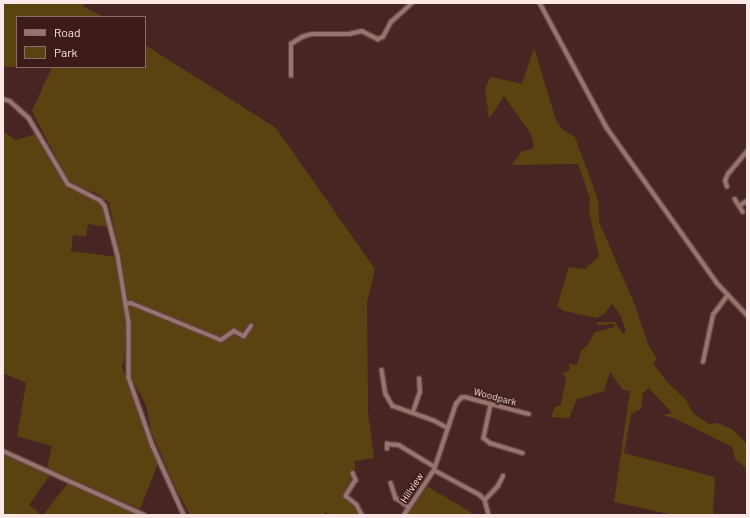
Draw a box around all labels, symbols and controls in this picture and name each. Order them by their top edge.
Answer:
legend [16,16,146,68]
text: Road [54,25,81,39]
text: Park [54,45,78,59]
street label: Woodpark [472,386,518,408]
street label: Hillview [398,471,426,505]

